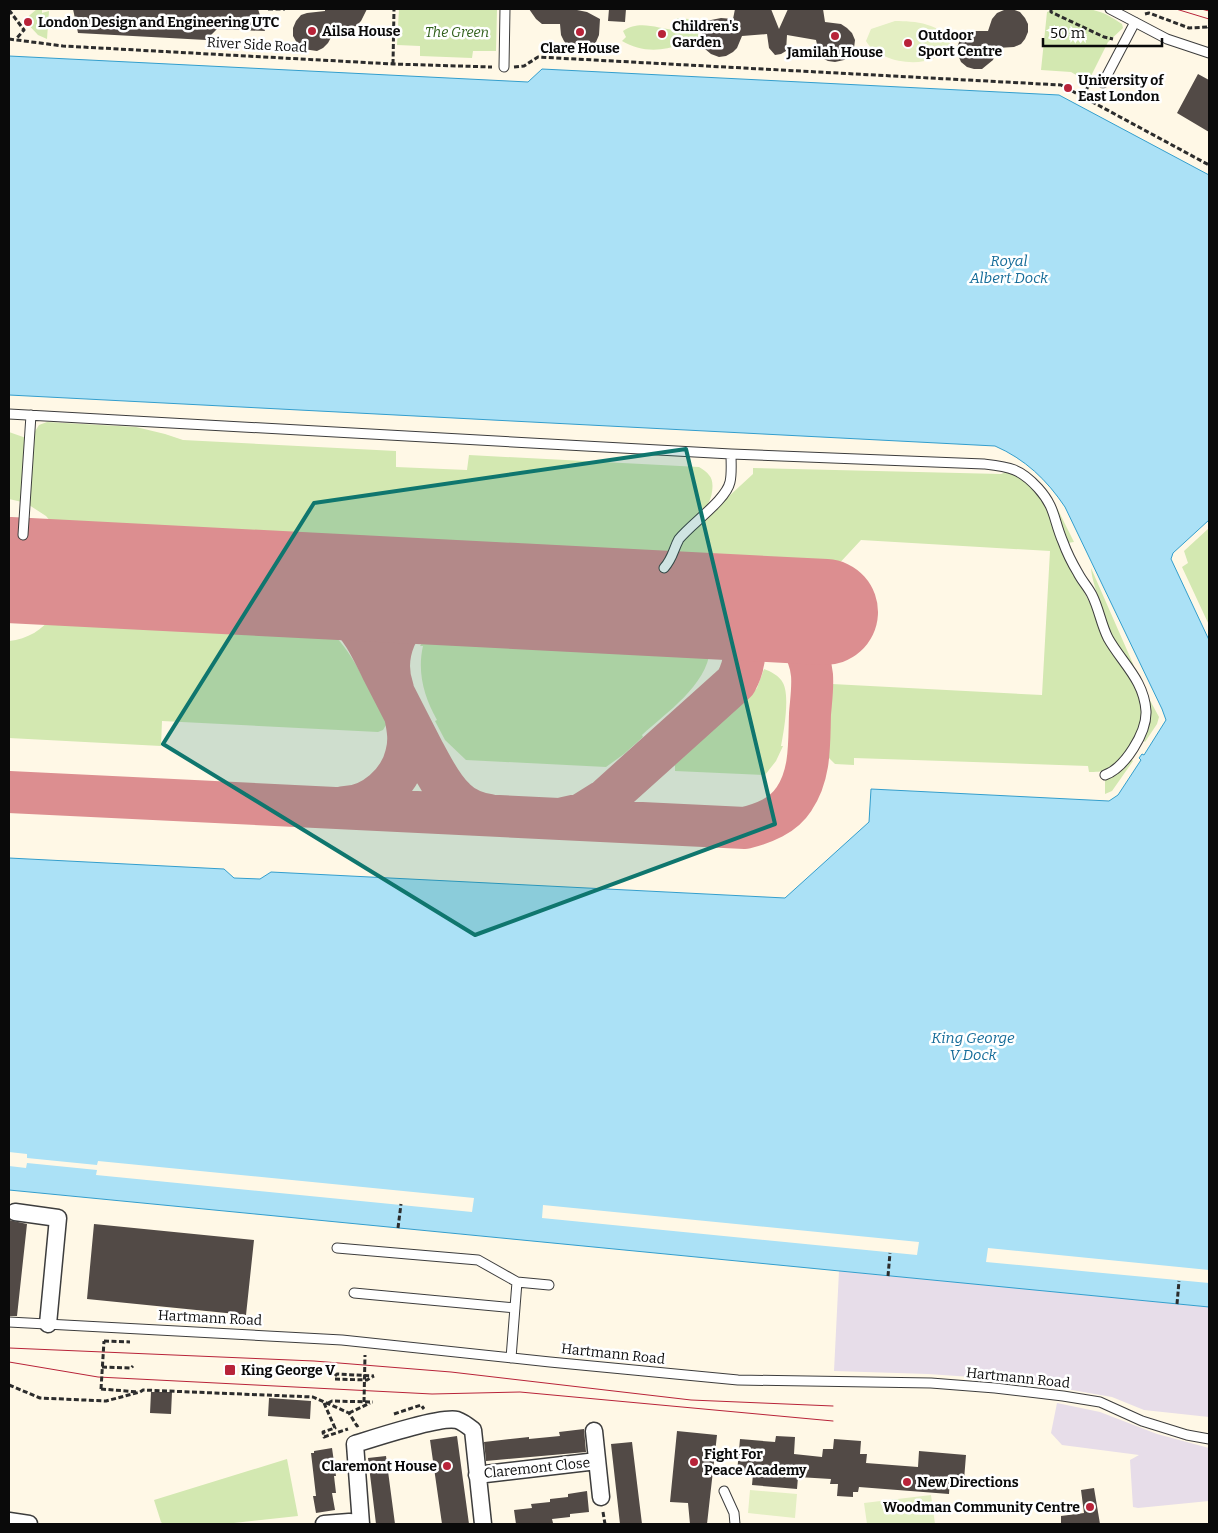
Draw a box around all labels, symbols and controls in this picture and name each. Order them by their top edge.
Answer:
place label: London Design and Engineering UTC [38,14,279,31]
scale bar [1043,15,1162,47]
marker: London Design and Engineering UTC [22,16,34,28]
place label: Children's Garden [672,18,739,51]
place label: Ailsa House [322,23,401,40]
park label: The Green [425,24,489,41]
text: 50 m [1050,24,1086,42]
marker: Ailsa House [306,25,318,37]
marker: Clare House [574,26,586,38]
place label: Outdoor Sport Centre [918,27,1002,60]
marker: Children's Garden [656,28,668,40]
marker: Jamilah House [829,30,841,42]
street label: River Side Road [206,34,308,56]
marker: Outdoor Sport Centre [902,37,914,49]
place label: Clare House [540,40,620,57]
place label: Jamilah House [786,44,883,61]
place label: University of East London [1078,72,1164,105]
marker: University of East London [1062,82,1074,94]
water label: Royal Albert Dock [969,252,1049,287]
water label: King George V Dock [931,1029,1015,1064]
street label: Hartmann Road [157,1307,263,1329]
street label: Hartmann Road [560,1340,666,1368]
place label: King George V [241,1362,335,1379]
marker: King George V [223,1363,237,1377]
street label: Hartmann Road [965,1364,1071,1392]
place label: Fight For Peace Academy [704,1446,807,1479]
street label: Claremont Close [483,1454,591,1482]
marker: Fight For Peace Academy [688,1456,700,1468]
place label: Claremont House [321,1458,437,1475]
marker: Claremont House [441,1460,453,1472]
place label: New Directions [917,1474,1019,1491]
marker: New Directions [901,1476,913,1488]
place label: Woodman Community Centre [883,1499,1080,1516]
marker: Woodman Community Centre [1084,1501,1096,1513]

